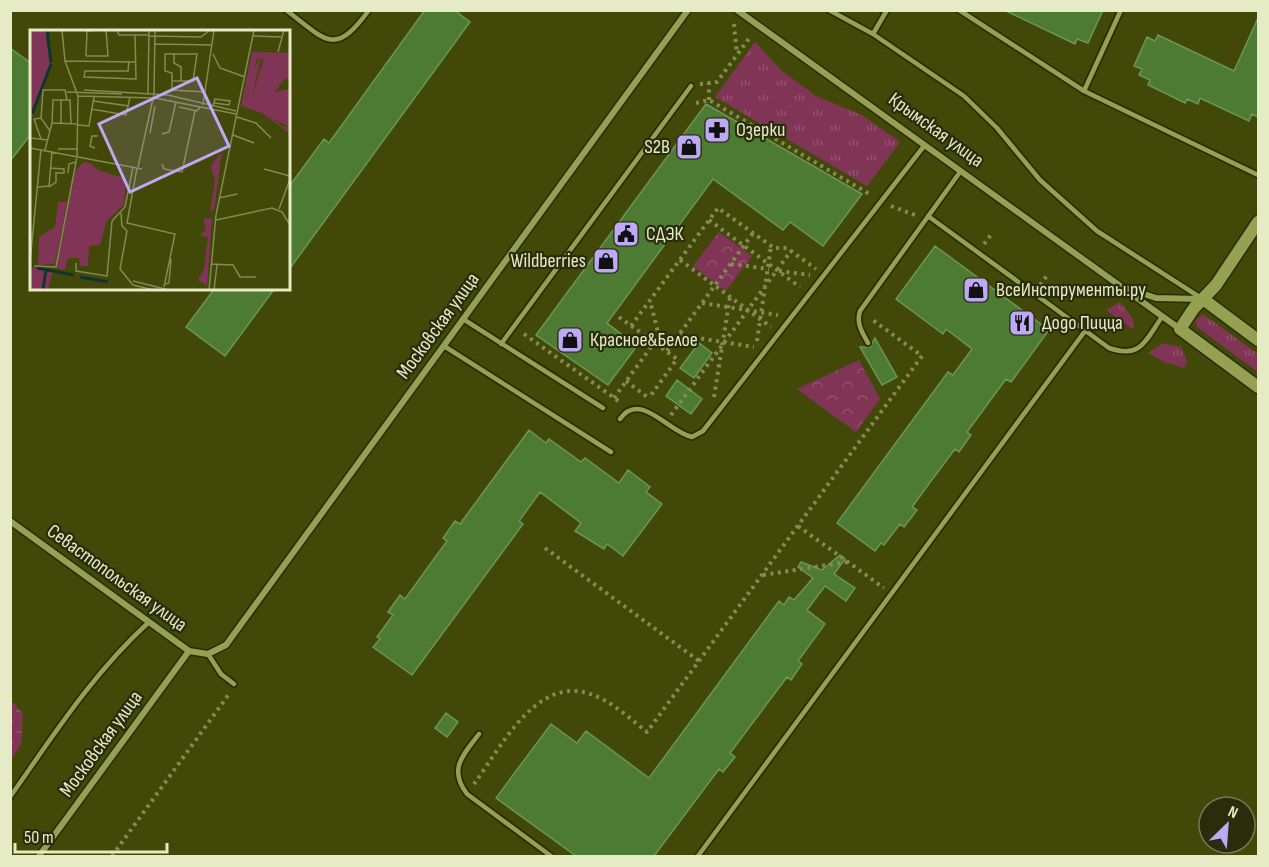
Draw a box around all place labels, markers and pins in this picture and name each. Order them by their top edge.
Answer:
pharmacy icon: Озерки [702,115,732,145]
place label: Озерки [736,118,785,142]
shop icon: S2B [674,132,704,162]
place label: S2B [644,135,670,159]
public building icon: СДЭК [611,219,641,249]
place label: СДЭК [646,222,684,246]
shop icon: Wildberries [591,246,621,276]
place label: Wildberries [510,249,586,273]
shop icon: ВсеИнструменты.ру [961,275,991,305]
place label: ВсеИнструменты.ру [996,278,1146,302]
restaurant icon: Додо Пицца [1007,308,1037,338]
place label: Додо Пицца [1042,311,1123,335]
shop icon: Красное&Белое [555,325,585,355]
place label: Красное&Белое [590,328,698,352]

